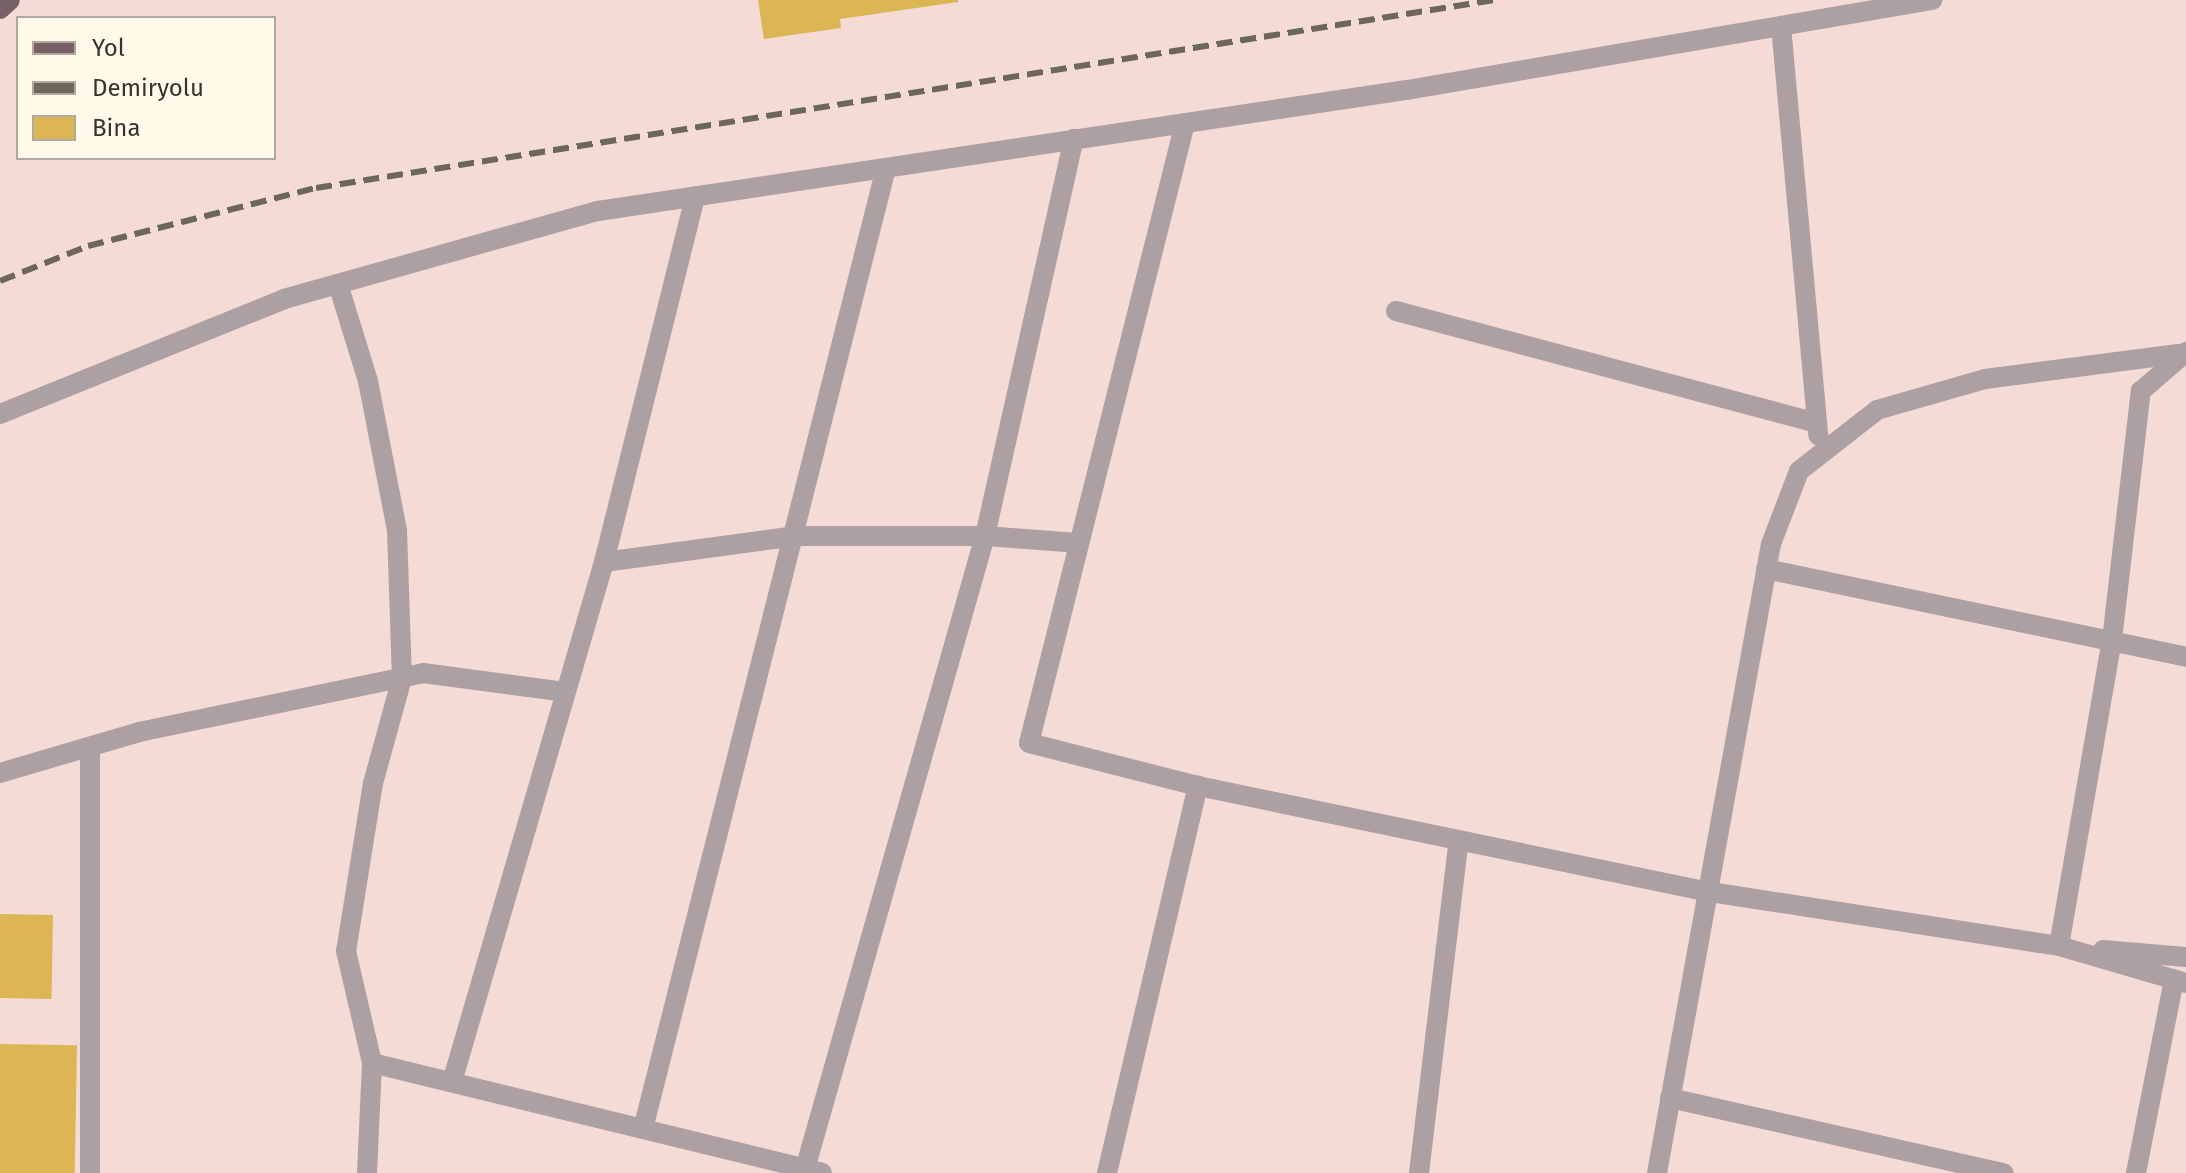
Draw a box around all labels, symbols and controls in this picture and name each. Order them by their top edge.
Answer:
legend [16,16,276,160]
text: Yol [92,34,125,62]
text: Demiryolu [92,74,204,102]
text: Bina [92,114,140,142]

